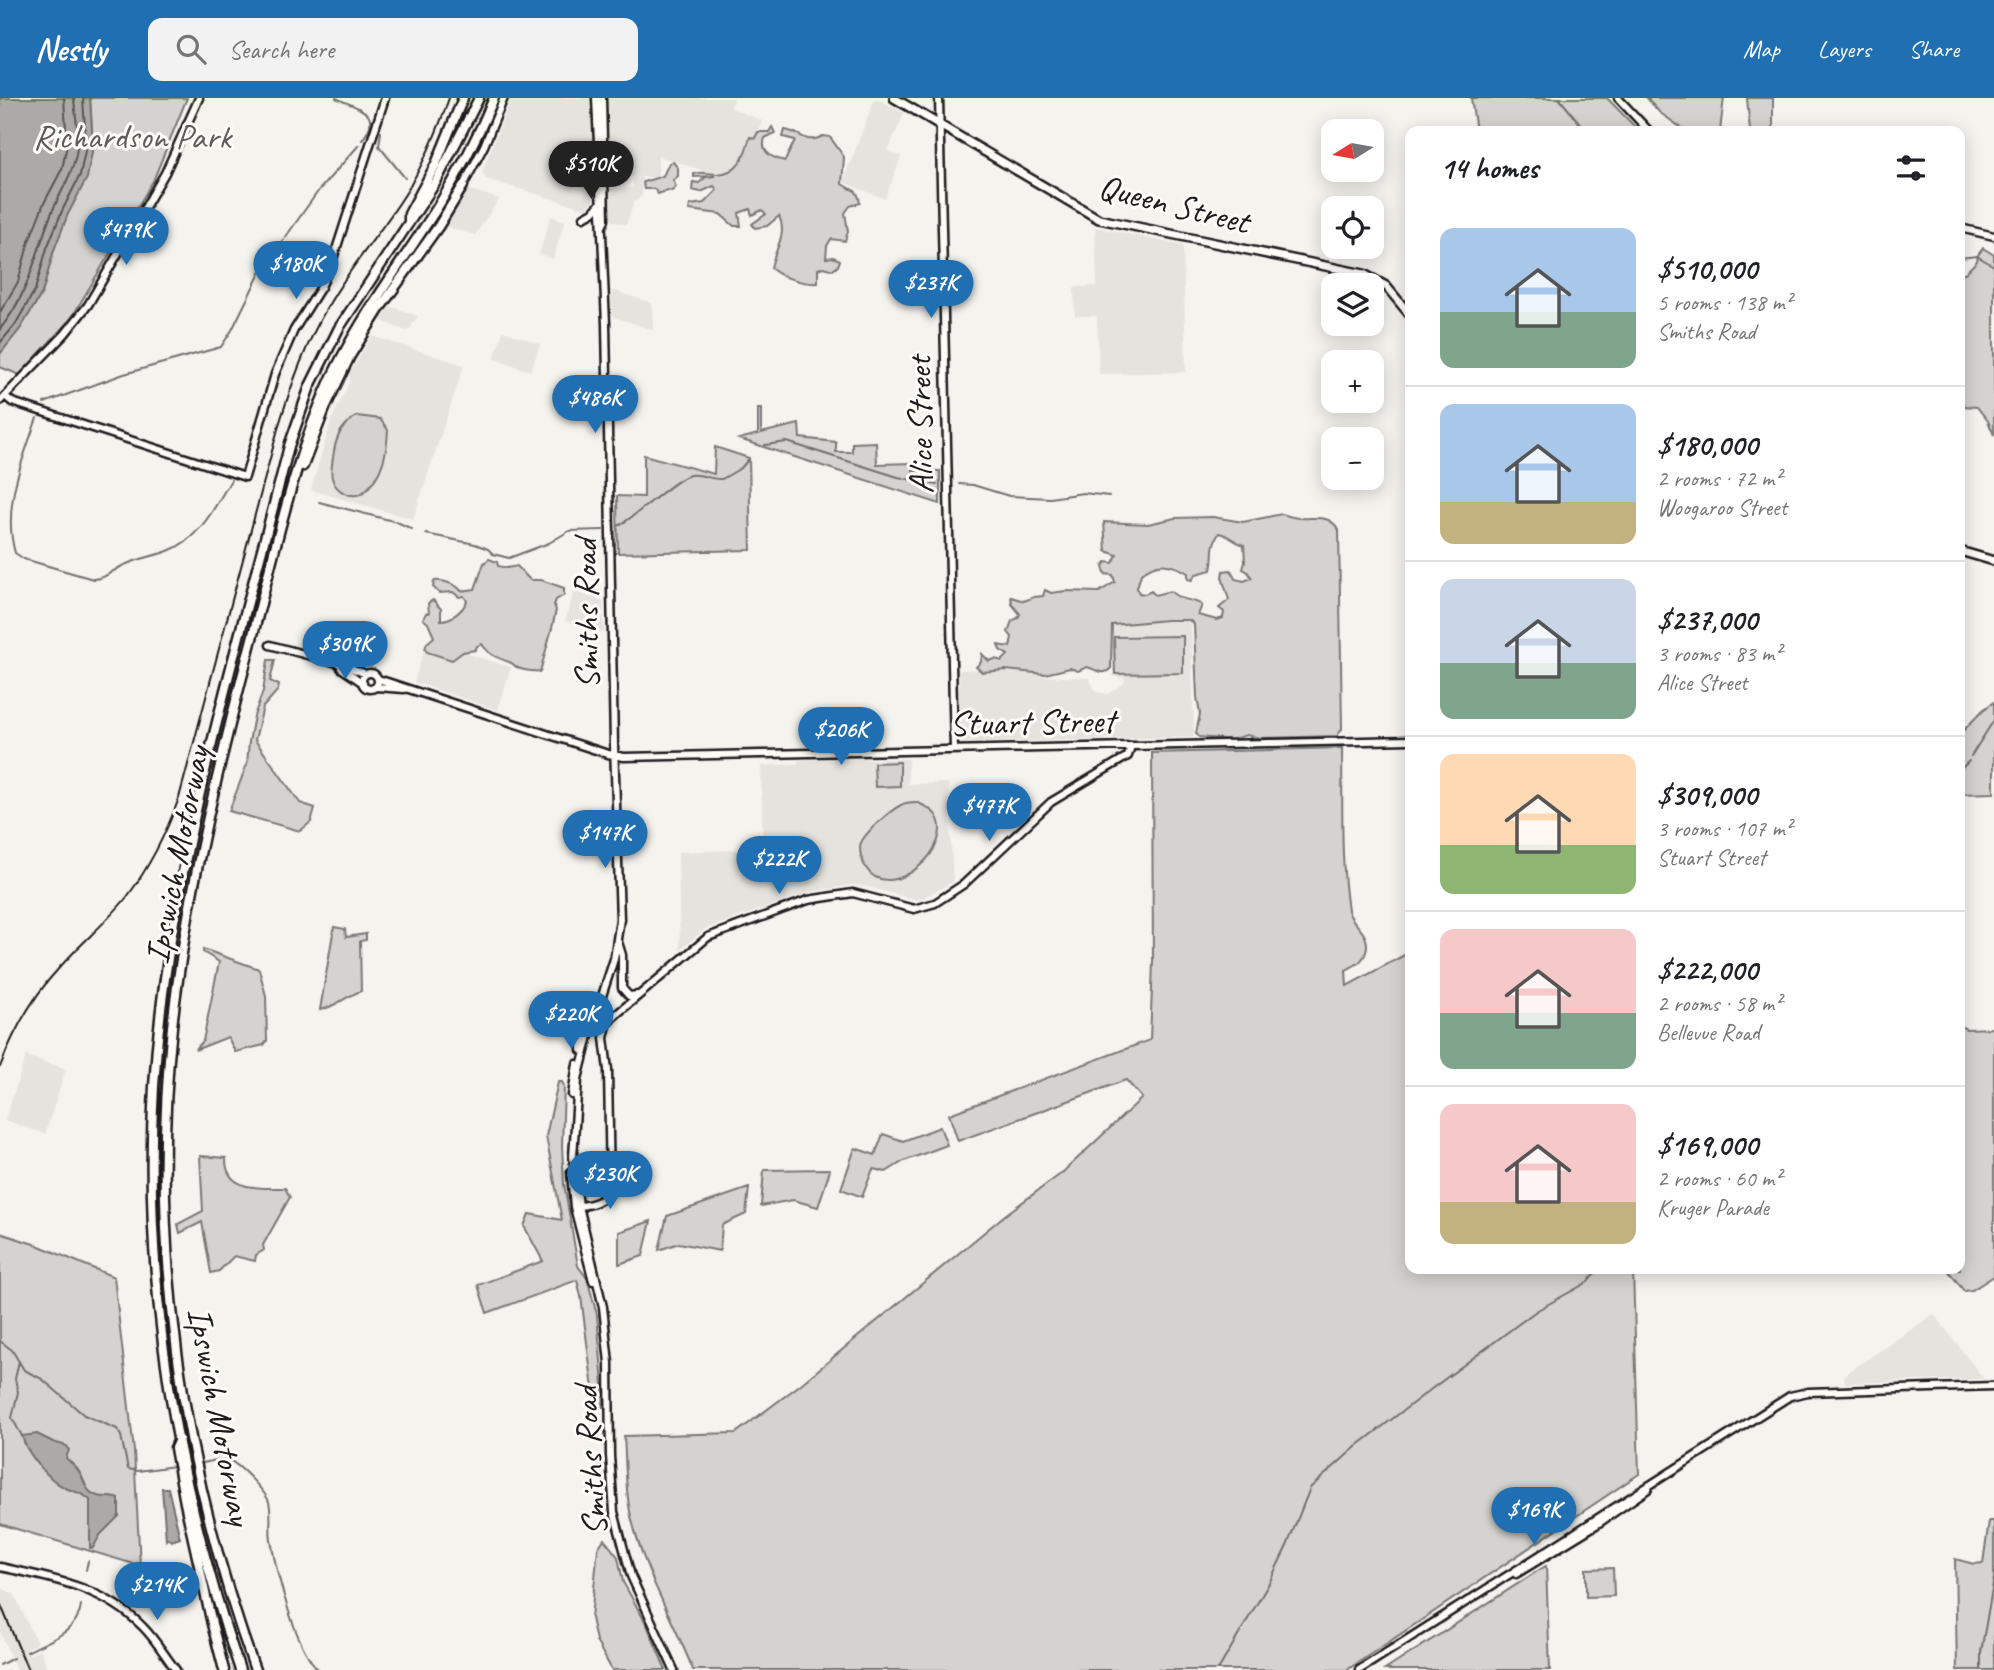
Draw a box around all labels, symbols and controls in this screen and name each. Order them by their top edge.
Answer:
search box [148,18,638,81]
text: Nestly [35,28,106,70]
icon: search [172,30,210,68]
text: Search here [228,33,334,66]
text: Map [1743,34,1780,64]
text: Layers [1818,34,1871,64]
text: Share [1909,34,1959,64]
park label: Richardson Park [33,114,233,159]
north arrow [1321,119,1384,182]
map controls [1321,119,1384,490]
pin: $510K [542,141,640,201]
text: $510K [565,149,617,178]
text: 14 homes [1440,149,1538,187]
icon: filters [1892,149,1930,187]
street label: Queen Street [1094,164,1257,245]
button: locate [1321,196,1384,259]
pin: $479K [77,208,175,267]
text: $479K [100,215,152,244]
pin: $180K [247,242,345,301]
text: $180K [269,249,323,278]
text: $510,000 [1657,250,1757,288]
icon: home [1496,256,1580,340]
pin: $237K [882,260,980,320]
text: $237K [905,268,958,297]
button: layers [1321,273,1384,336]
text: 5 rooms · 138 m² [1657,288,1792,317]
text: Smiths Road [1657,317,1756,346]
button: + [1321,350,1384,413]
street label: Alice Street [896,352,944,494]
pin: $486K [546,376,644,435]
text: $486K [568,383,622,412]
text: $180,000 [1657,426,1757,464]
button: − [1321,427,1384,490]
icon: home [1496,432,1580,516]
text: 2 rooms · 72 m² [1657,464,1781,493]
text: Woogaroo Street [1657,493,1787,522]
street label: Smiths Road [562,533,610,689]
text: $237,000 [1657,601,1757,639]
icon: home [1496,607,1580,691]
pin: $309K [296,622,394,681]
text: $309K [319,629,371,658]
text: 3 rooms · 83 m² [1657,639,1781,668]
text: Alice Street [1657,668,1747,697]
street label: Stuart Street [949,698,1119,746]
pin: $206K [792,708,890,767]
text: $206K [814,715,868,744]
street label: Ipswich Motorway [134,740,221,967]
text: $309,000 [1657,776,1757,814]
icon: home [1496,782,1580,866]
pin: $477K [940,784,1038,843]
text: $477K [963,791,1015,820]
pin: $147K [556,810,654,870]
text: 3 rooms · 107 m² [1657,814,1792,843]
text: $147K [579,818,632,847]
pin: $222K [730,836,828,896]
text: Stuart Street [1657,843,1766,872]
text: $222K [752,844,806,873]
text: $222,000 [1657,951,1757,989]
icon: home [1496,957,1580,1041]
text: 2 rooms · 58 m² [1657,989,1781,1018]
pin: $220K [522,992,620,1051]
text: $220K [544,999,598,1028]
text: Bellevue Road [1657,1018,1760,1047]
text: $169,000 [1657,1126,1758,1164]
icon: home [1496,1132,1580,1216]
pin: $230K [561,1152,659,1211]
text: $230K [583,1159,637,1188]
text: 2 rooms · 60 m² [1657,1164,1781,1193]
text: Kruger Parade [1657,1193,1769,1222]
street label: Ipswich Motorway [177,1304,264,1531]
street label: Smiths Road [562,1379,618,1537]
pin: $169K [1485,1488,1583,1547]
text: $169K [1507,1495,1561,1524]
pin: $214K [108,1562,206,1622]
text: $214K [130,1570,184,1599]

